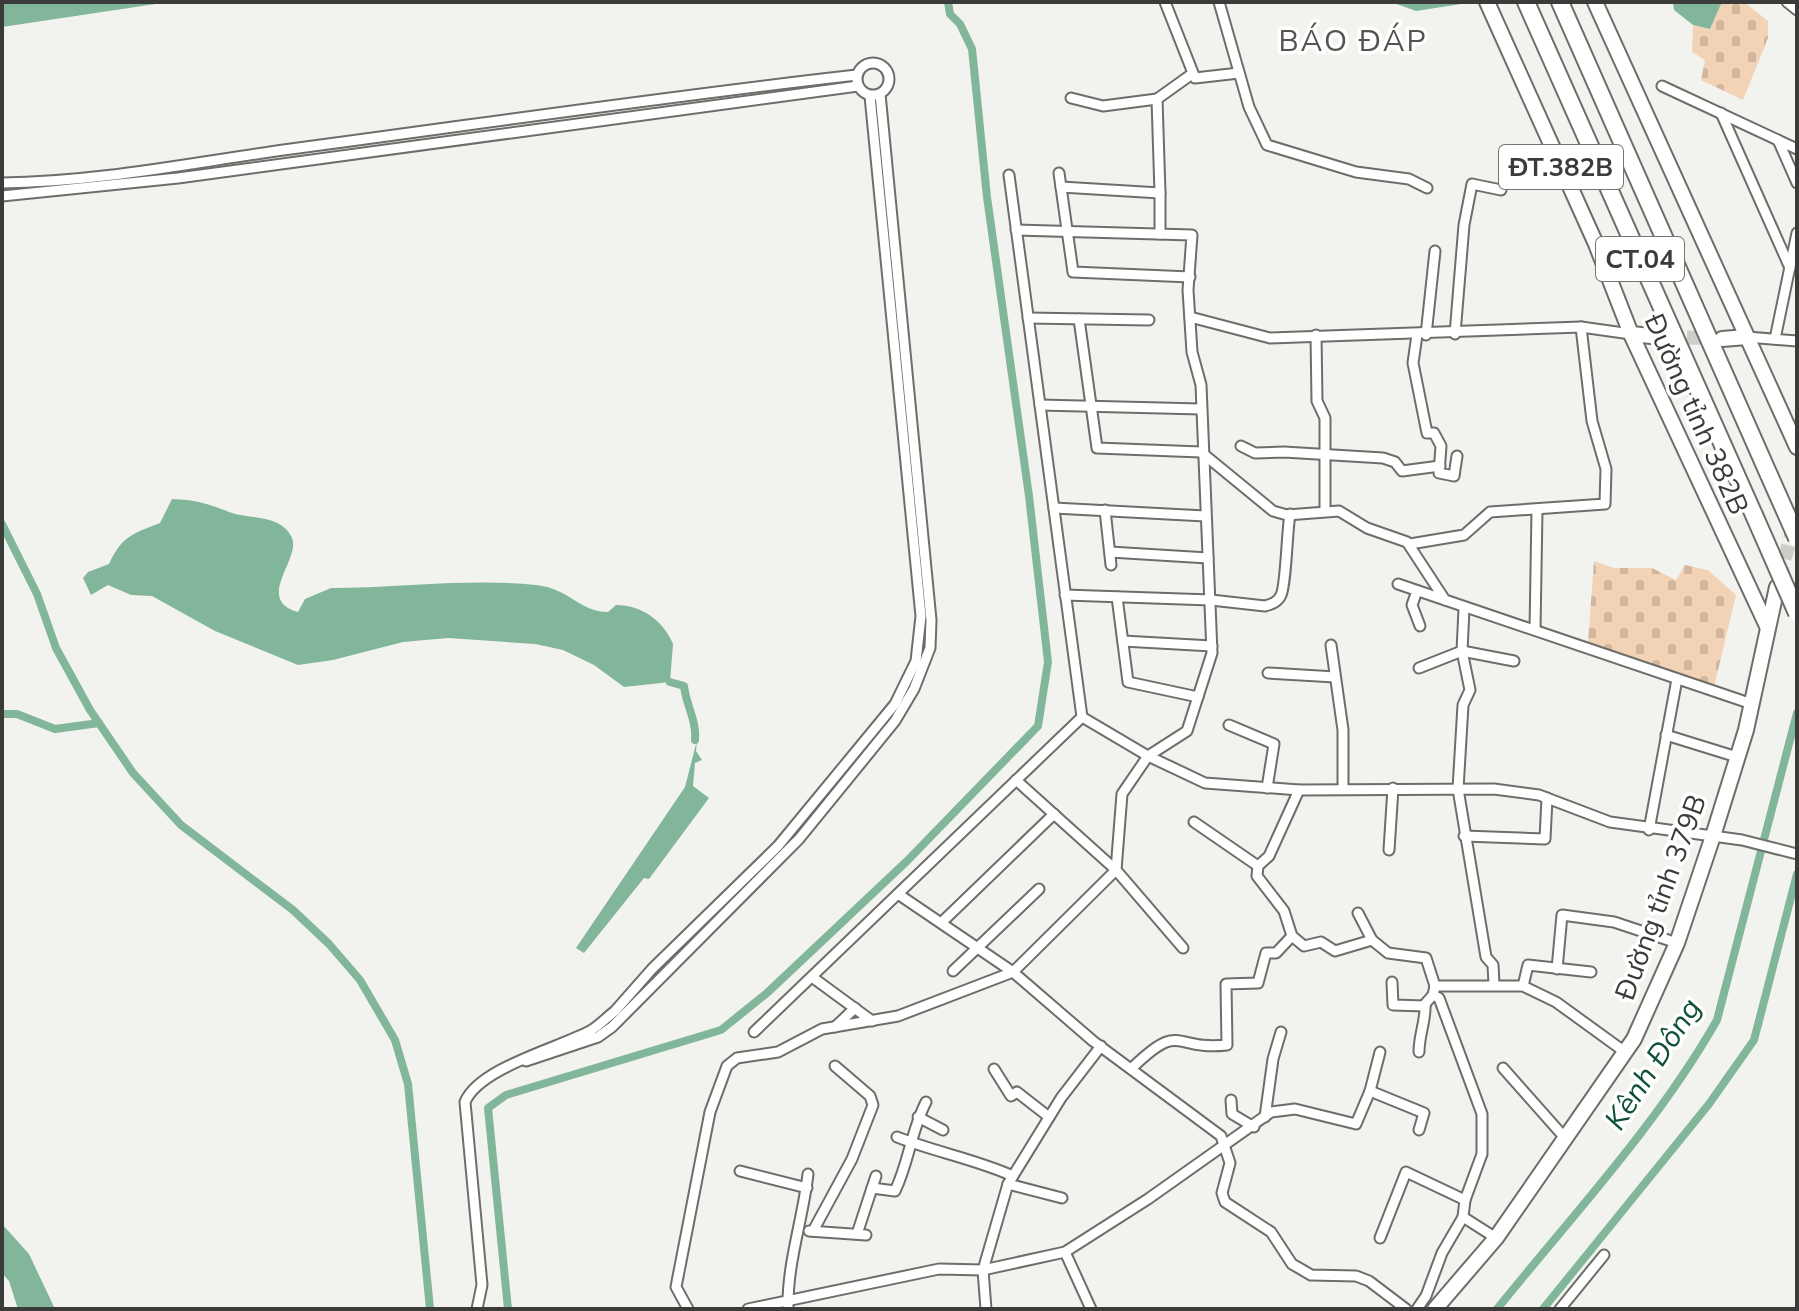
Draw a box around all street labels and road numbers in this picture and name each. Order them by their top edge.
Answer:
road number: ĐT.382B [1499,145,1623,189]
road number: CT.04 [1596,237,1684,281]
street label: Đường tỉnh 382B [1634,307,1757,521]
street label: Đường tỉnh 379B [1606,789,1716,1006]

